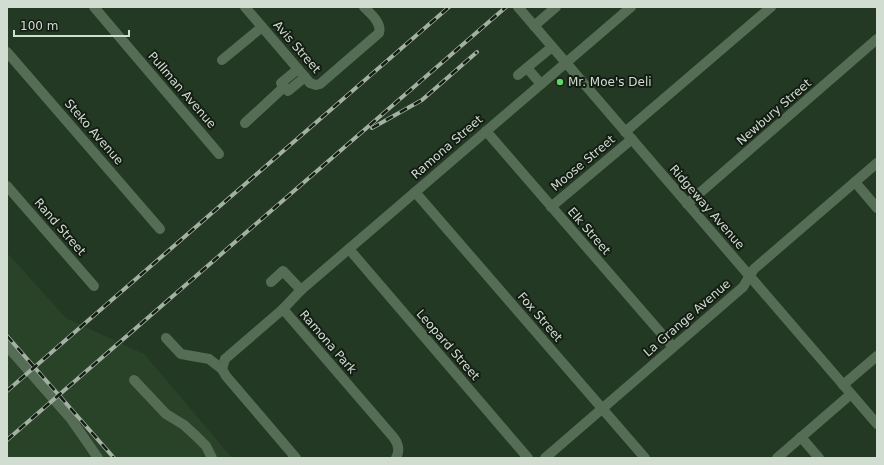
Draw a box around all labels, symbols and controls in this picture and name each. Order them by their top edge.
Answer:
scale bar [14,12,129,38]
street label: Avis Street [271,18,324,76]
text: 100 m [20,19,58,33]
street label: Pullman Avenue [145,49,219,131]
place label: Mr. Moe's Deli [568,75,652,89]
street label: Newbury Street [734,76,814,148]
marker: Mr. Moe's Deli [555,77,565,87]
street label: Steko Avenue [62,96,126,168]
street label: Ramona Street [409,112,486,182]
street label: Moose Street [548,132,618,194]
street label: Ridgeway Avenue [667,162,747,252]
street label: Rand Street [31,196,89,259]
street label: Elk Street [565,204,614,258]
street label: La Grange Avenue [641,276,733,360]
street label: Fox Street [515,289,565,345]
street label: Leopard Street [414,307,483,383]
street label: Ramona Park [297,308,359,377]

